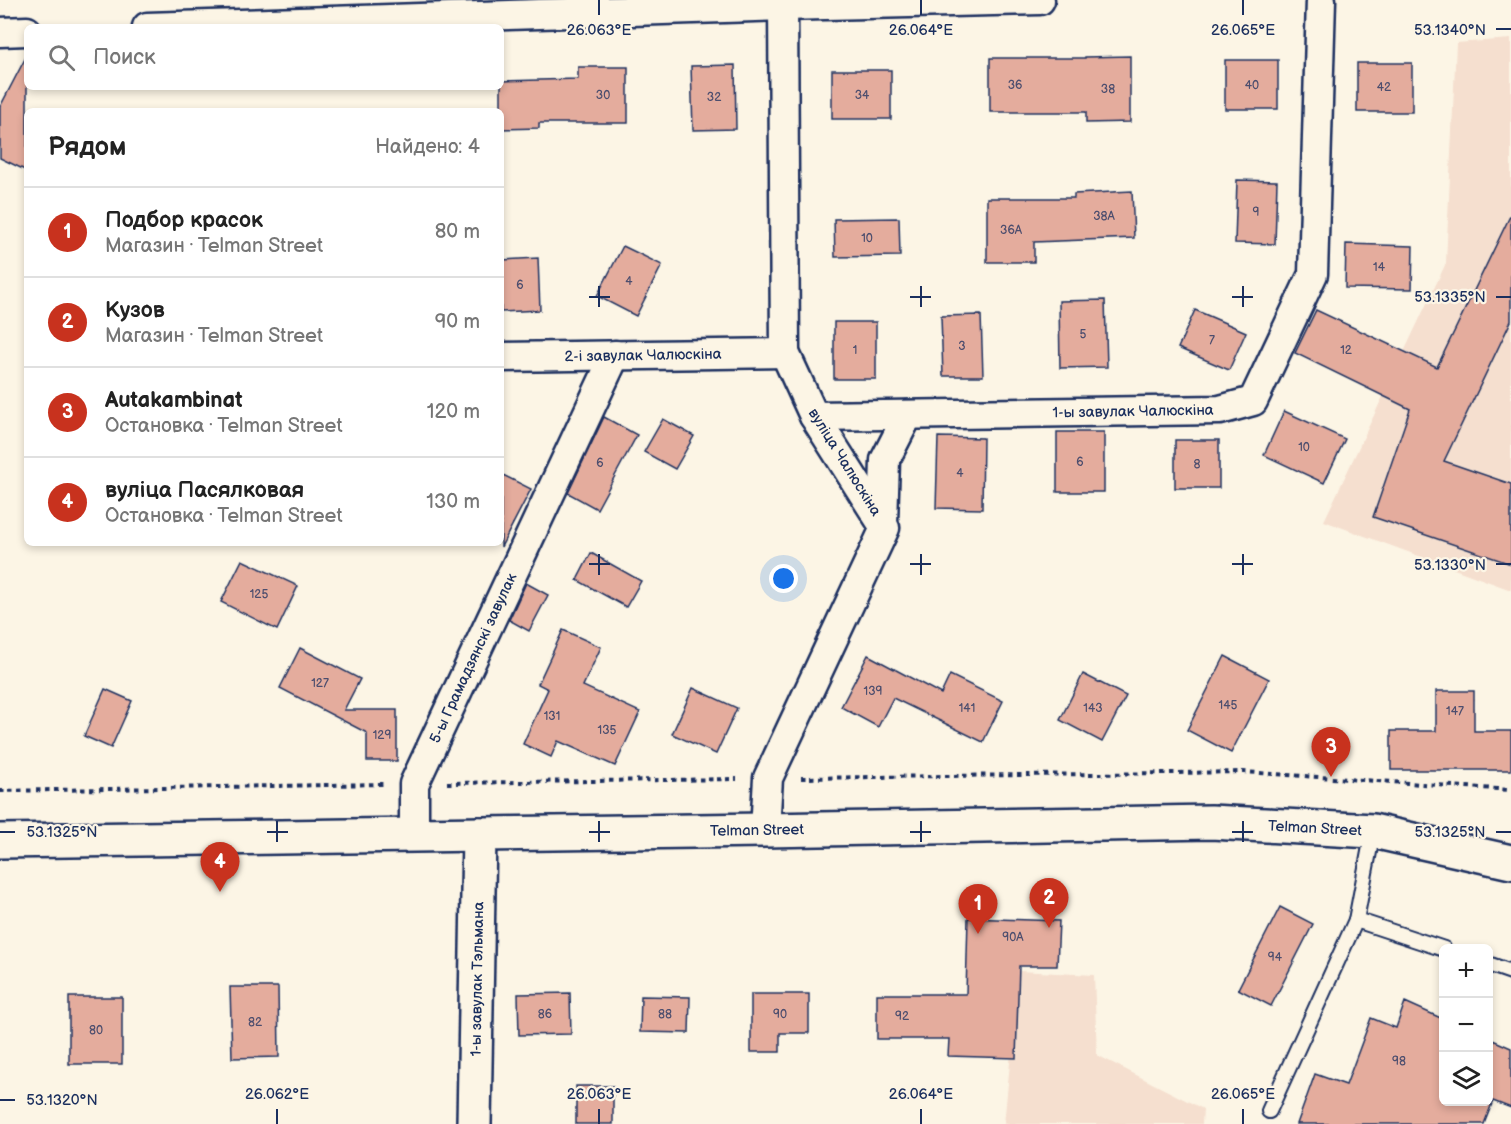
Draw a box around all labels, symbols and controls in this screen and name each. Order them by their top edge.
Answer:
text: 26.063°E [567,21,631,40]
text: 26.064°E [889,21,953,40]
text: 26.065°E [1211,21,1275,40]
text: 53.1340°N [1414,21,1486,40]
search box [24,24,504,90]
icon: search [45,41,78,74]
text: Поиск [93,44,156,71]
house number: 36 [1008,78,1022,93]
house number: 40 [1245,78,1259,93]
house number: 42 [1377,80,1391,95]
house number: 38 [1101,82,1115,97]
house number: 30 [596,88,610,103]
house number: 34 [855,88,870,103]
house number: 32 [707,90,721,105]
text: Рядом [48,132,126,163]
text: Найдено: 4 [375,135,480,159]
house number: 9 [1253,205,1260,220]
text: Подбор красок [105,207,263,234]
house number: 38А [1093,209,1116,224]
text: 1 [63,220,72,244]
text: 80 m [435,220,480,244]
house number: 36А [1000,223,1023,238]
house number: 10 [861,231,873,246]
text: Магазин · Telman Street [105,234,323,258]
house number: 14 [1373,260,1386,275]
house number: 4 [625,274,633,289]
house number: 6 [516,278,524,293]
text: 53.1335°N [1414,288,1486,307]
text: Кузов [105,297,165,324]
text: 2 [62,310,73,334]
text: 90 m [435,310,480,334]
text: Магазин · Telman Street [105,324,323,348]
house number: 5 [1080,327,1087,342]
house number: 7 [1209,333,1215,348]
house number: 3 [958,339,966,354]
house number: 1 [853,343,857,358]
house number: 12 [1340,343,1352,358]
street label: 2-і завулак Чалюскіна [564,345,722,366]
text: Autakambinat [105,387,243,414]
text: 3 [62,400,73,424]
text: 120 m [427,400,480,424]
street label: 1-ы завулак Чалюскіна [1052,401,1214,422]
street label: вуліца Чалюскіна [804,405,885,520]
text: Остановка · Telman Street [105,414,343,438]
house number: 10 [1298,440,1310,455]
house number: 6 [1076,455,1084,470]
house number: 6 [596,456,604,471]
house number: 8 [1194,457,1201,472]
house number: 4 [956,466,964,481]
text: вуліца Пасялковая [105,477,304,504]
text: 4 [62,490,73,514]
text: 130 m [426,490,480,514]
text: Остановка · Telman Street [105,504,343,528]
text: 53.1330°N [1414,556,1486,575]
your location [769,564,798,593]
street label: 5-ы Грамадзянскі завулак [426,570,521,746]
house number: 125 [250,587,268,602]
house number: 127 [311,676,329,691]
house number: 139 [864,684,883,699]
house number: 145 [1219,698,1238,713]
house number: 141 [959,701,975,716]
house number: 143 [1083,701,1103,716]
house number: 147 [1446,704,1464,719]
house number: 131 [544,709,560,724]
house number: 135 [598,723,617,738]
house number: 129 [373,728,391,743]
pin: 3 [1312,728,1350,777]
street label: Telman Street [1268,817,1363,840]
street label: Telman Street [710,820,805,841]
text: 53.1325°N [26,823,98,842]
text: 53.1325°N [1414,823,1486,842]
pin: 4 [200,842,240,892]
pin: 2 [1030,878,1068,928]
pin: 1 [958,884,998,934]
street label: 1-ы завулак Тэльмана [467,901,488,1057]
house number: 90А [1002,930,1024,945]
map controls [1439,944,1493,1106]
button: + [1439,944,1493,998]
house number: 94 [1268,950,1283,965]
button: − [1439,998,1493,1052]
house number: 86 [538,1007,552,1022]
house number: 88 [658,1007,672,1022]
house number: 90 [773,1007,787,1022]
house number: 92 [895,1009,909,1024]
house number: 82 [248,1015,262,1030]
house number: 80 [89,1023,103,1038]
button: layers [1439,1052,1493,1106]
house number: 98 [1392,1054,1406,1069]
text: 26.062°E [245,1085,309,1104]
text: 26.063°E [567,1085,631,1104]
text: 26.064°E [889,1085,953,1104]
text: 26.065°E [1211,1085,1275,1104]
text: 53.1320°N [26,1091,98,1110]

